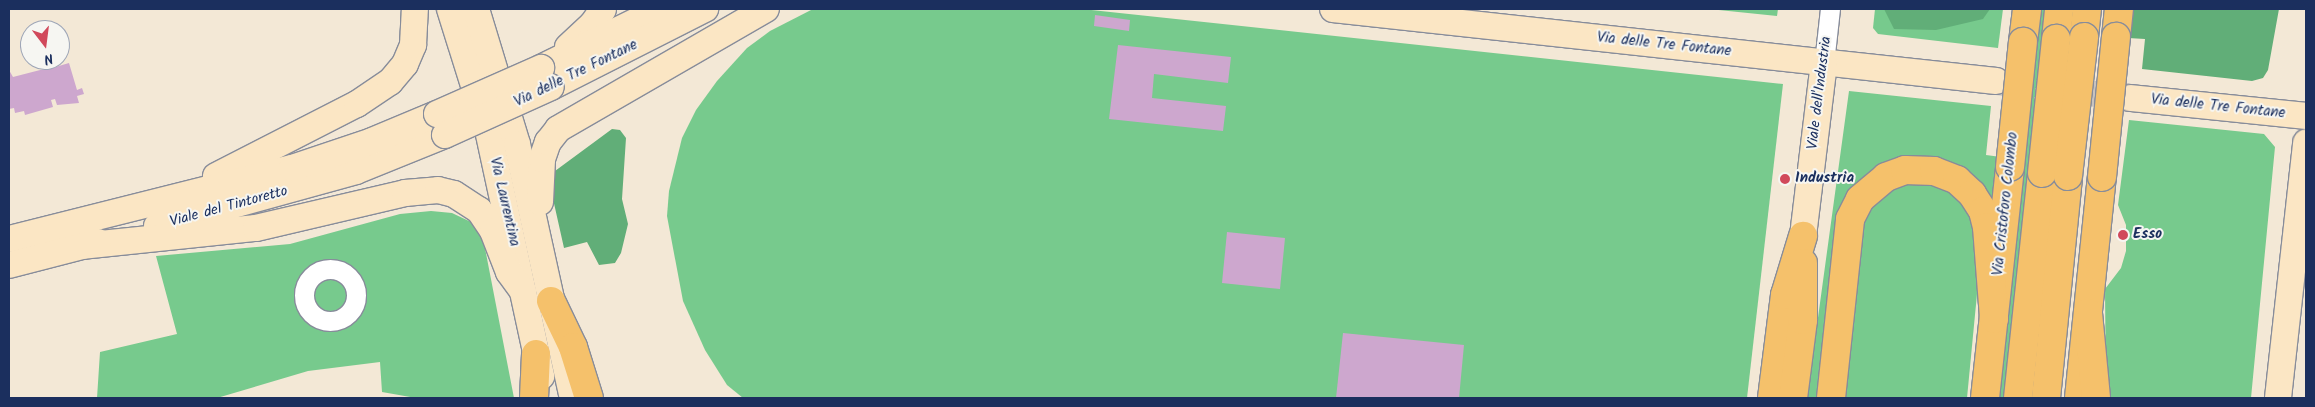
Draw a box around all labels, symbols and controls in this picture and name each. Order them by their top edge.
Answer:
north arrow [20,20,70,70]
street label: Via delle Tre Fontane [1596,29,1732,61]
street label: Viale dell'Industria [1804,35,1836,151]
street label: Via delle Tre Fontane [511,36,641,112]
text: N [42,47,56,70]
street label: Via delle Tre Fontane [2150,91,2286,123]
street label: Via Cristoforo Colombo [1990,131,2022,277]
street label: Via Laurentina [485,156,523,248]
place label: Industria [1795,170,1854,188]
marker: Industria [1779,173,1791,185]
street label: Viale del Tintoretto [168,183,290,231]
place label: Esso [2133,226,2162,244]
marker: Esso [2117,229,2129,241]

